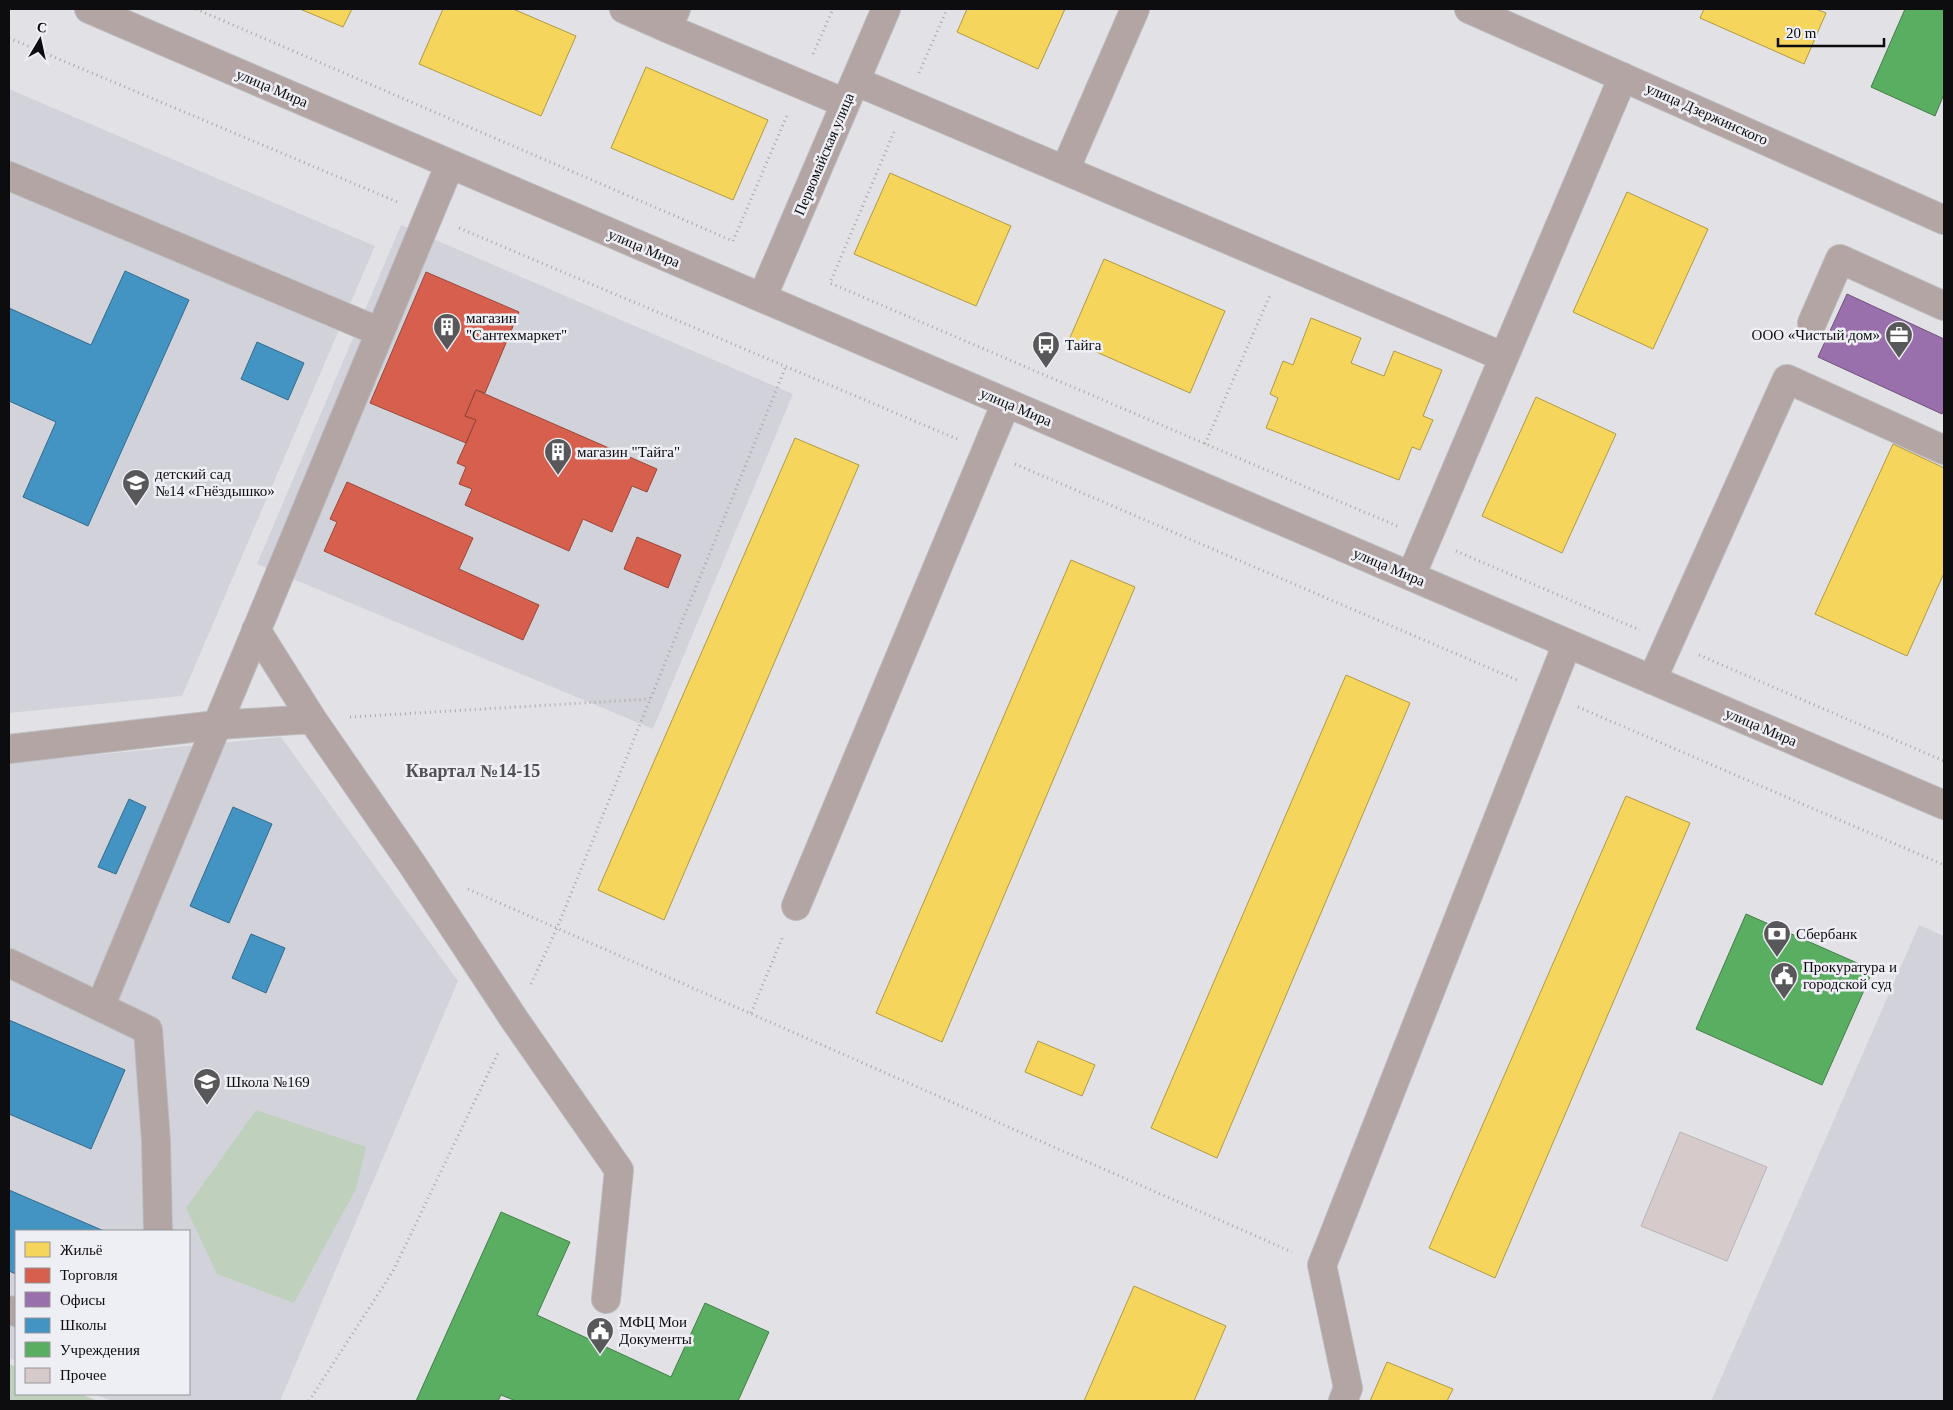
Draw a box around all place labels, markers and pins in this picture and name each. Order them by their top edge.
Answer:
place label: магазин "Сантехмаркет" [466,310,567,343]
building icon: магазин "Сантехмаркет" [432,312,462,351]
office icon: ООО «Чистый дом» [1884,320,1914,359]
place label: ООО «Чистый дом» [1752,327,1880,343]
bus stop icon: Тайга [1031,330,1061,369]
place label: Тайга [1065,337,1102,353]
building icon: магазин "Тайга" [543,437,573,476]
place label: магазин "Тайга" [577,444,680,460]
place label: детский сад №14 «Гнёздышко» [155,466,275,499]
school or university icon: детский сад №14 «Гнёздышко» [121,468,151,507]
bank icon: Сбербанк [1762,919,1792,958]
place label: Сбербанк [1796,926,1858,942]
place label: Прокуратура и городской суд [1803,959,1897,992]
public building icon: Прокуратура и городской суд [1769,961,1799,1000]
school or university icon: Школа №169 [192,1067,222,1106]
place label: Школа №169 [226,1074,310,1090]
place label: МФЦ Мои Документы [619,1314,692,1347]
public building icon: МФЦ Мои Документы [585,1316,615,1355]

